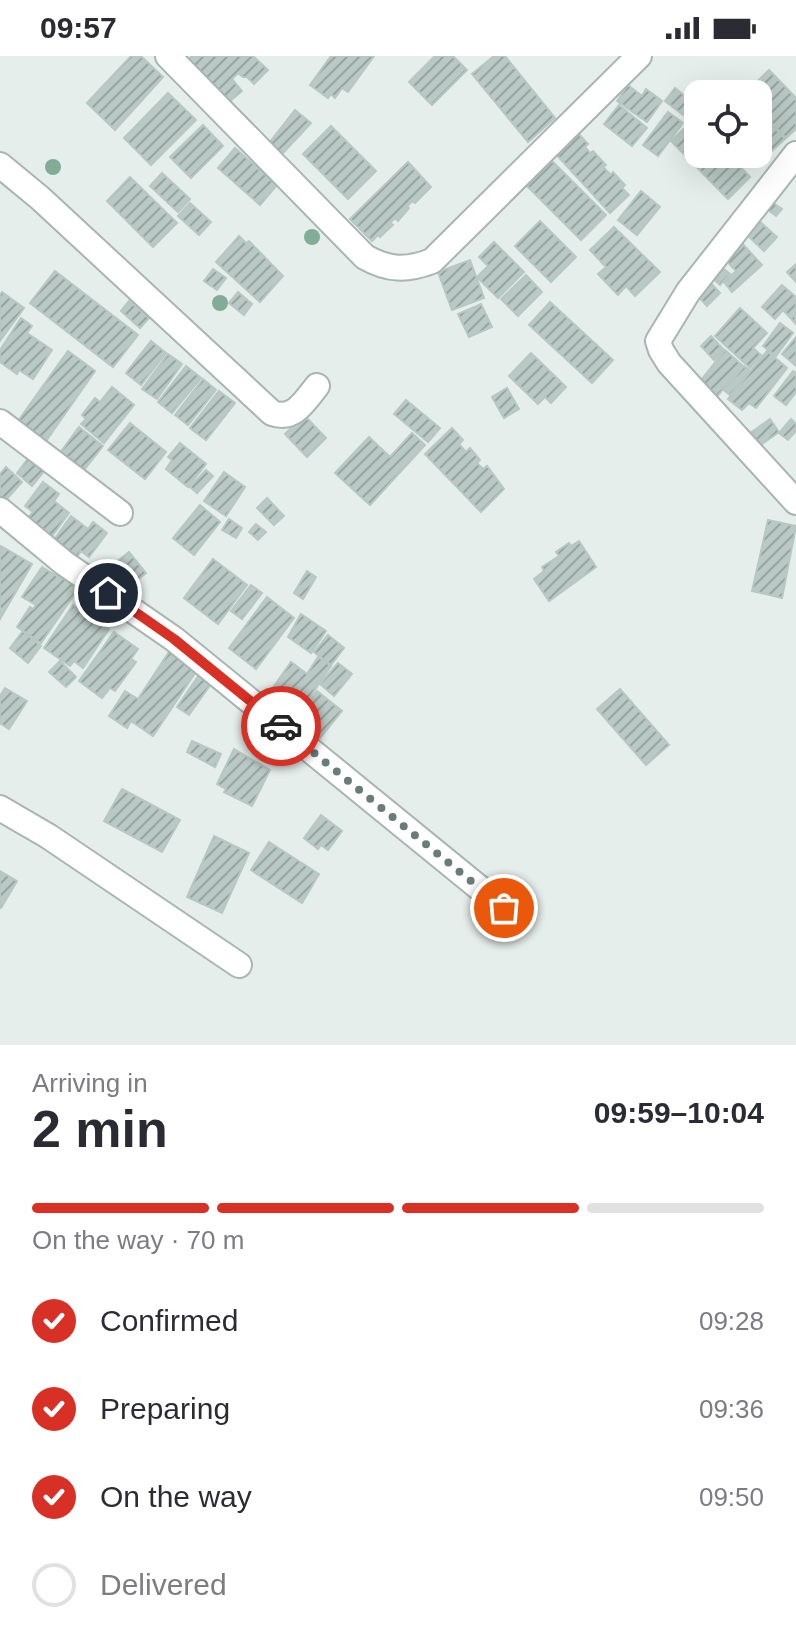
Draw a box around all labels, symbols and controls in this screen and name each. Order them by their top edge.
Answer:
text: 09:57 [40,11,117,44]
map controls [684,80,772,168]
button: locate [684,80,772,168]
pin [74,559,142,627]
icon: home [86,571,130,615]
courier [241,686,321,766]
icon: car [259,704,303,748]
pin [470,874,538,942]
icon: bag [482,886,526,930]
text: Arriving in [32,1068,148,1098]
text: 09:59–10:04 [594,1096,764,1129]
text: 2 min [32,1100,168,1158]
text: On the way · 70 m [32,1225,244,1255]
icon: check [32,1299,76,1343]
text: Confirmed [100,1304,238,1337]
text: 09:28 [699,1306,764,1336]
icon: check [32,1387,76,1431]
text: Preparing [100,1392,230,1425]
text: 09:36 [699,1394,764,1424]
icon: check [32,1475,76,1519]
text: On the way [100,1480,252,1513]
text: 09:50 [699,1482,764,1512]
text: Delivered [100,1568,227,1601]

